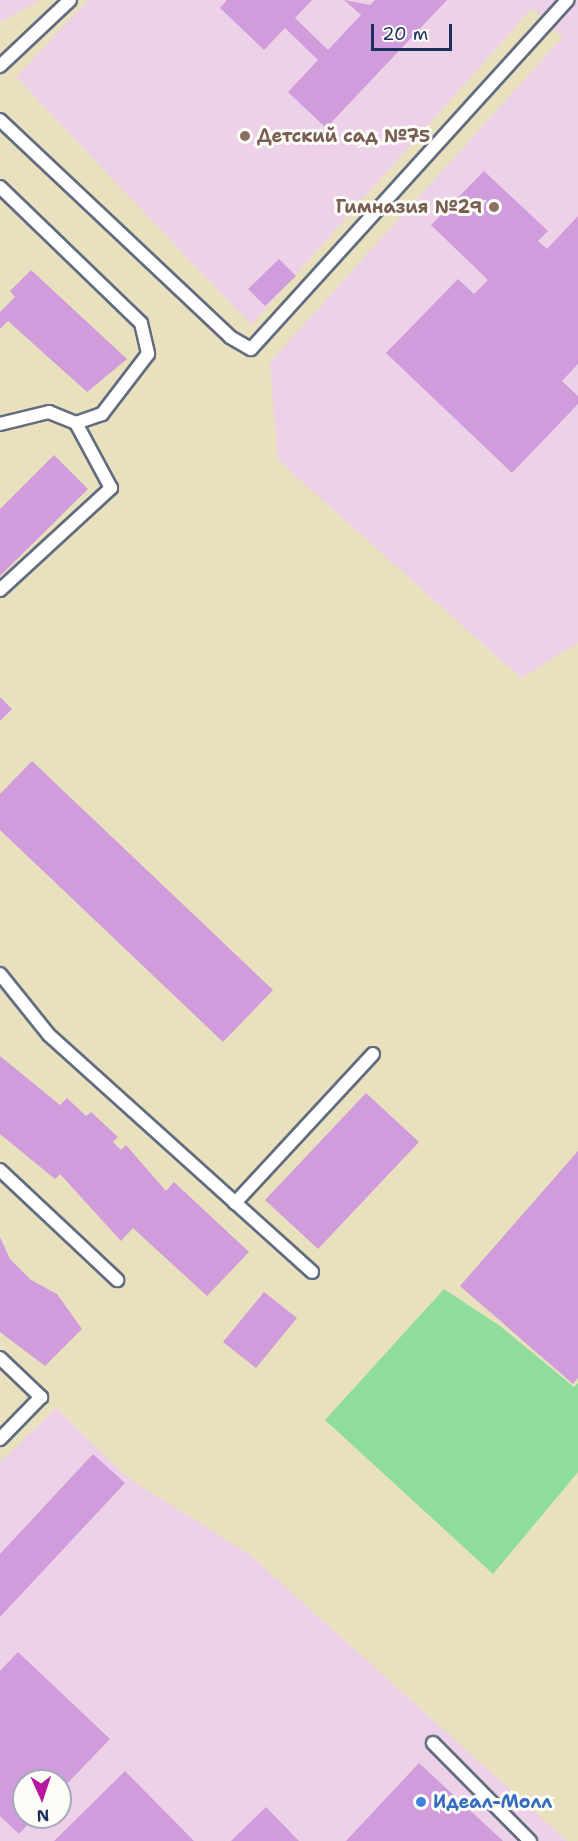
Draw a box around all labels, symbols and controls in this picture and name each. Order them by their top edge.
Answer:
scale bar [374,12,455,50]
text: 20 m [382,22,428,46]
place label: Детский сад №75 [257,125,430,147]
marker: Детский сад №75 [238,129,252,143]
place label: Гимназия №29 [336,196,482,218]
marker: Гимназия №29 [487,200,501,214]
north arrow [12,1769,72,1829]
place label: Идеал-Молл [433,1791,552,1813]
marker: Идеал-Молл [414,1795,428,1809]
text: N [36,1805,50,1826]

